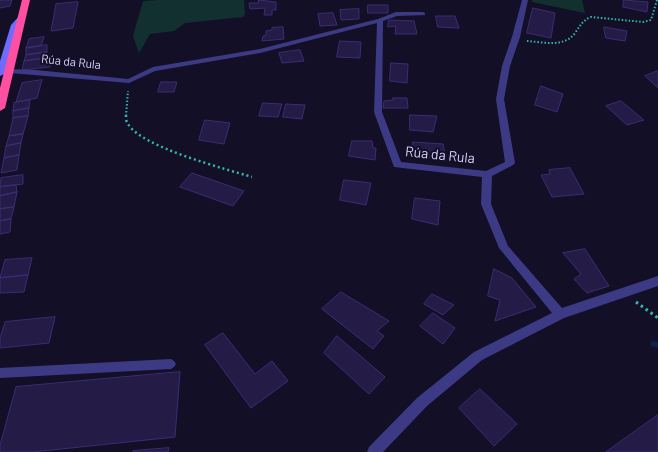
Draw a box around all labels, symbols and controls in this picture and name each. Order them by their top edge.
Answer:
street label: Rúa da Rula [40,52,102,72]
street label: Rúa da Rula [404,143,476,167]

